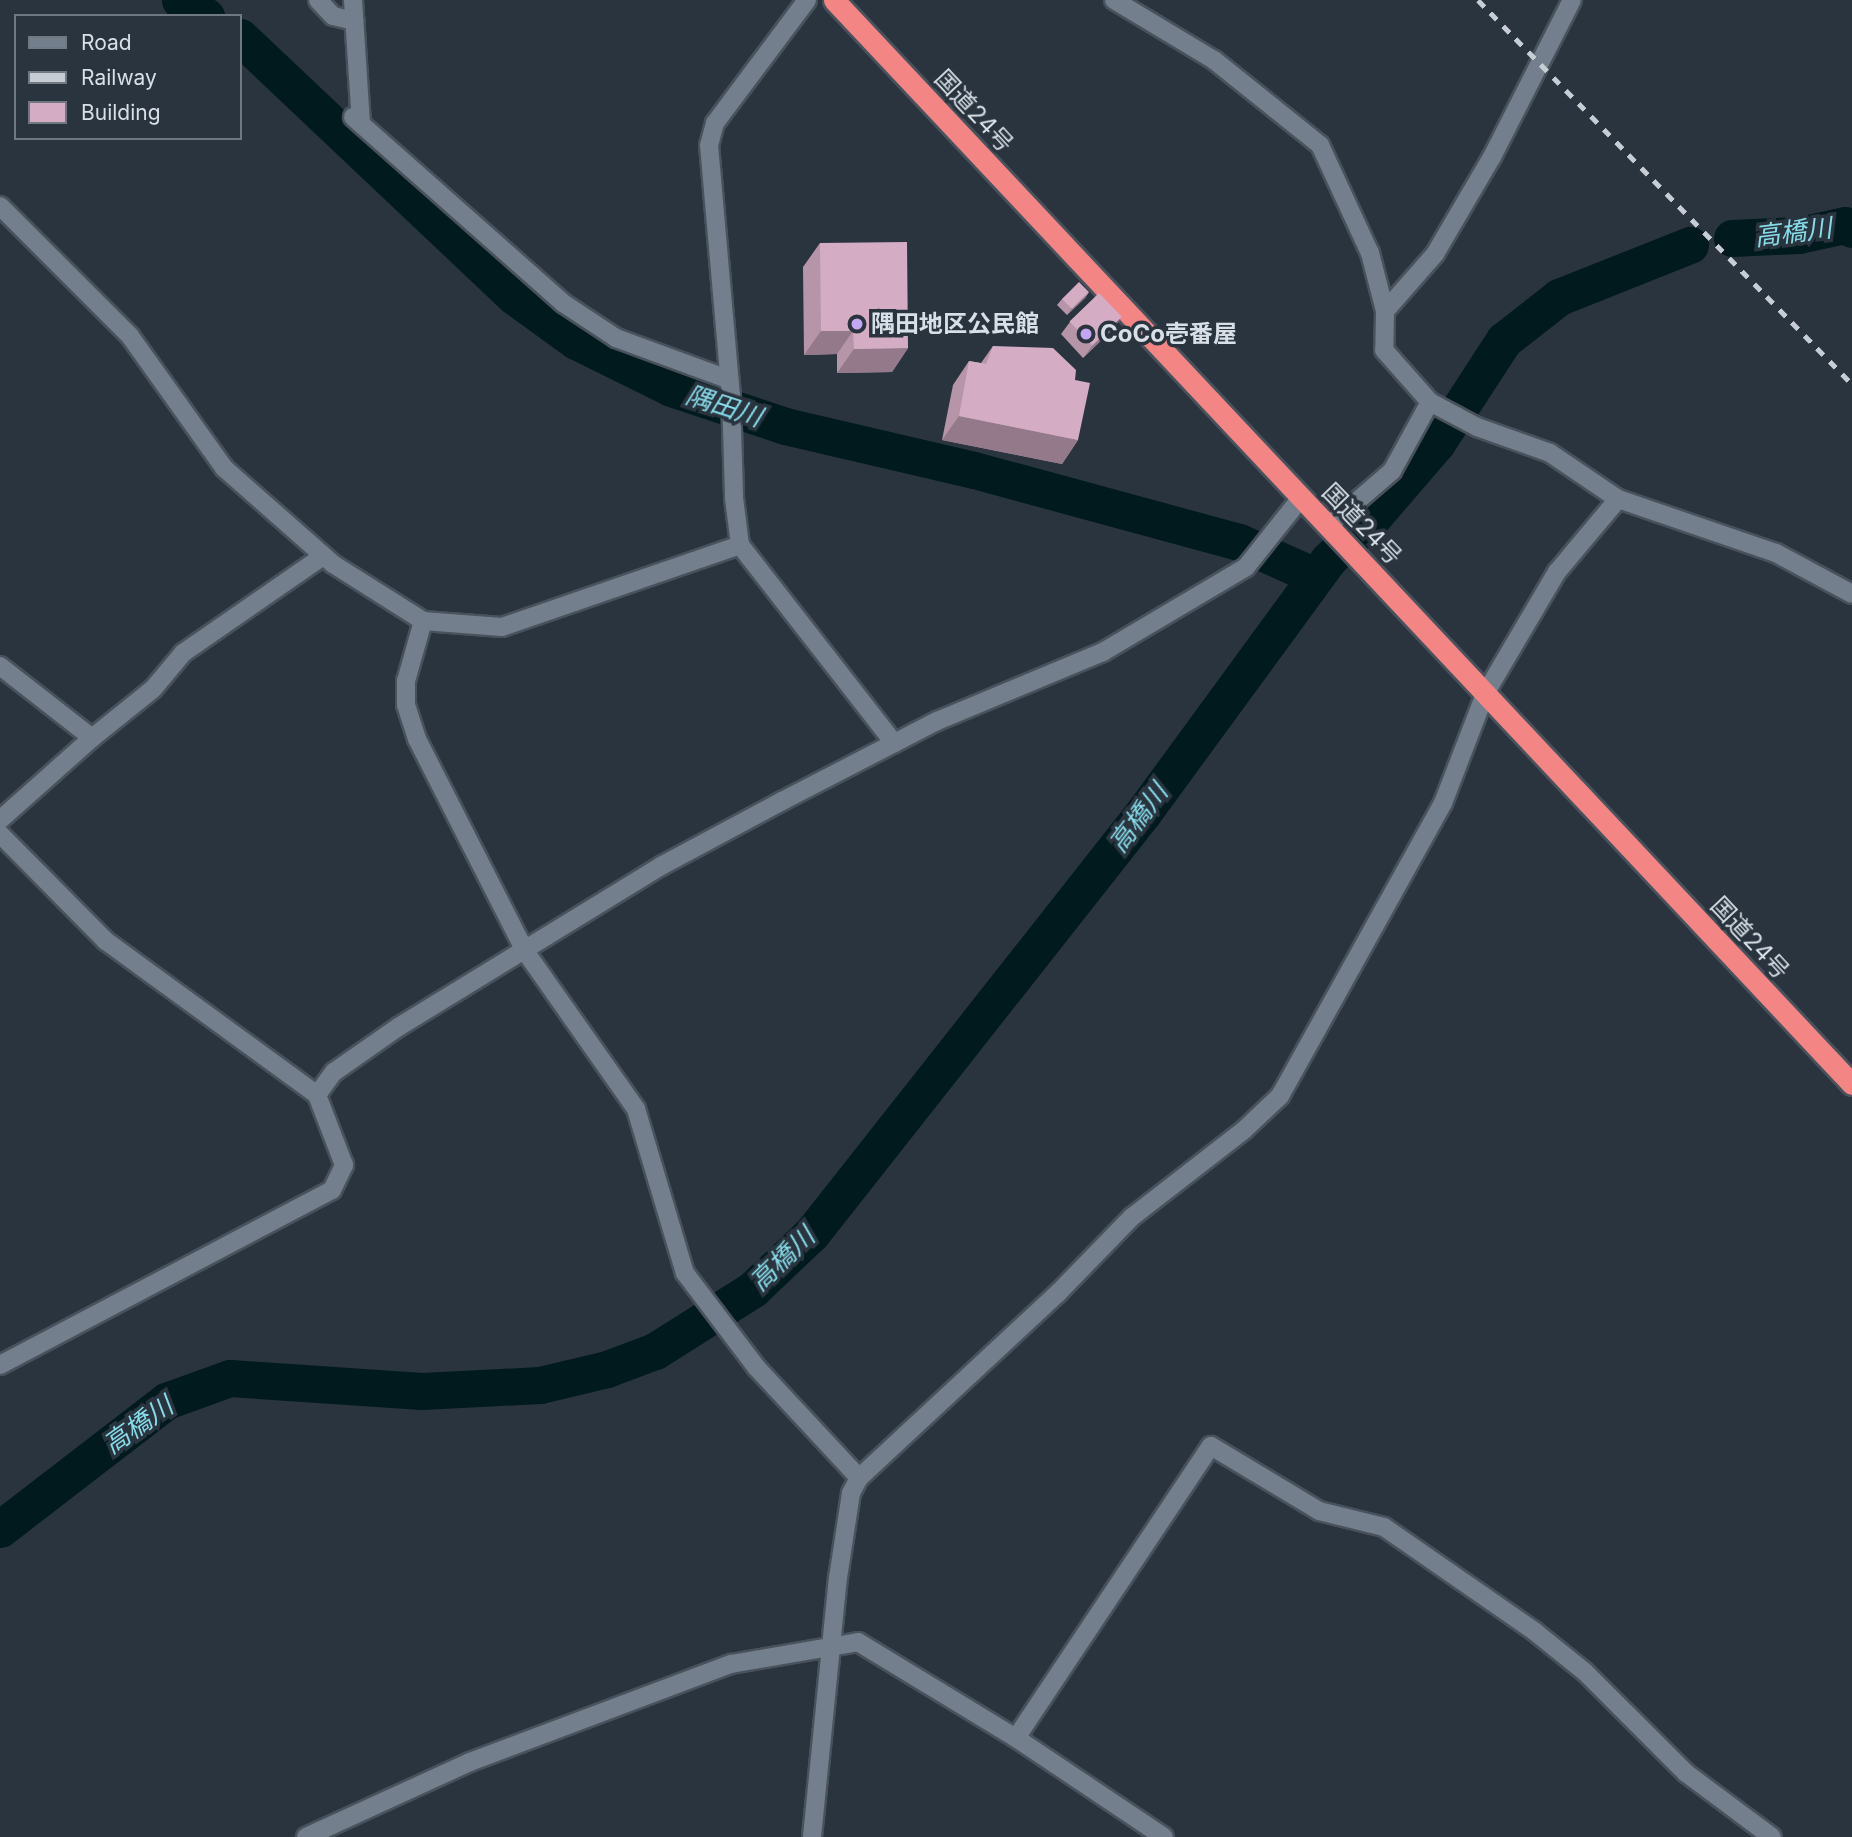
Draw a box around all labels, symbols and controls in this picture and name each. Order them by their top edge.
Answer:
legend [14,14,242,140]
text: Road [81,30,132,55]
street label: 国道24号 [929,64,1019,158]
text: Railway [81,65,157,90]
text: Building [81,100,161,125]
water label: 高橋川 [1752,212,1834,252]
place label: 隅田地区公民館 [871,310,1039,338]
marker: 隅田地区公民館 [849,316,865,332]
place label: CoCo壱番屋 [1100,320,1237,348]
marker: CoCo壱番屋 [1078,326,1094,342]
water label: 隅田川 [682,379,766,433]
street label: 国道24号 [1316,477,1408,571]
water label: 高橋川 [1102,777,1174,859]
street label: 国道24号 [1705,891,1795,985]
water label: 高橋川 [743,1221,821,1297]
water label: 高橋川 [97,1390,179,1460]

